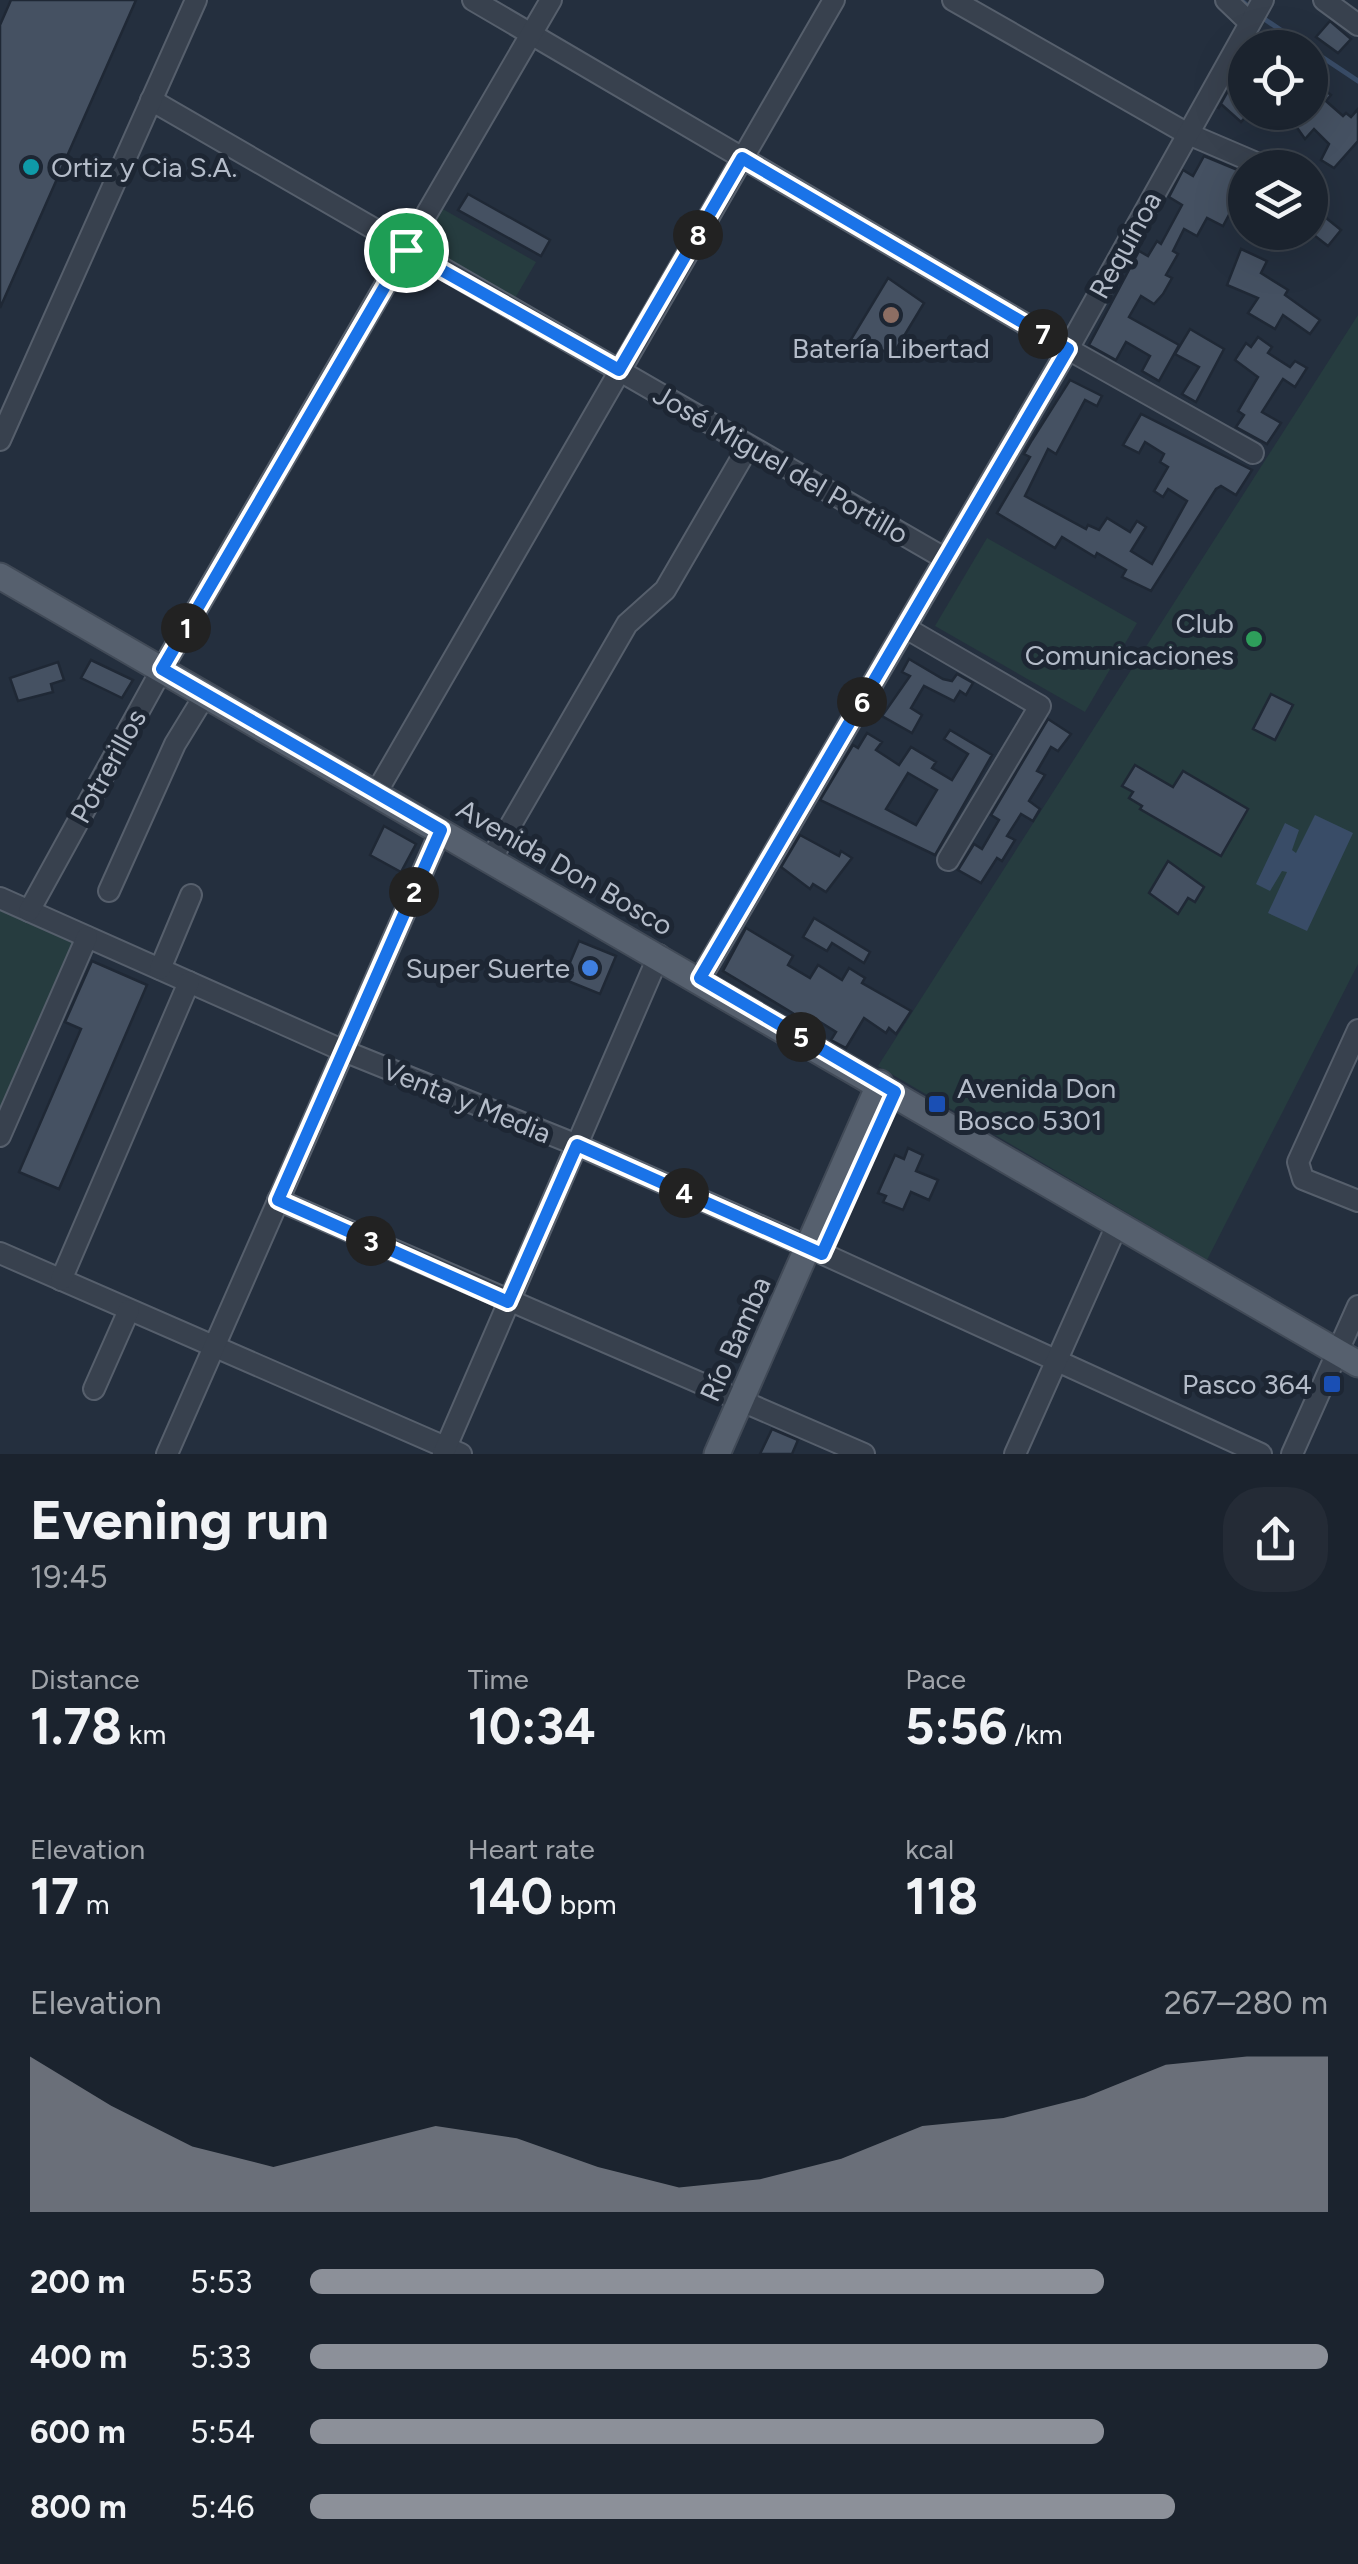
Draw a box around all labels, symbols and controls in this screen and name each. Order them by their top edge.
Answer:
map controls [1228,30,1328,250]
button: locate [1228,30,1328,130]
place label: Ortiz y Cia S.A. [51,150,237,184]
button: layers [1228,150,1328,250]
marker: Ortiz y Cia S.A. [20,156,42,178]
street label: Requínoa [1082,185,1168,305]
pin [364,208,449,293]
pin: 8 [673,210,723,260]
text: 8 [689,218,707,252]
icon: arrive [379,223,434,278]
marker: Batería Libertad [880,304,902,326]
pin: 7 [1018,309,1068,359]
text: 7 [1035,317,1051,351]
place label: Batería Libertad [792,331,990,365]
street label: José Miguel del Portillo [648,377,914,551]
pin: 1 [161,603,211,653]
place label: Club Comunicaciones [1025,606,1234,672]
text: 1 [180,611,192,645]
marker: Club Comunicaciones [1243,628,1265,650]
pin: 6 [837,677,887,727]
text: 6 [854,685,870,719]
street label: Potrerillos [63,703,153,829]
street label: Avenida Don Bosco [451,791,679,943]
pin: 2 [389,867,439,917]
text: 2 [406,875,422,909]
place label: Super Suerte [406,951,570,985]
marker: Super Suerte [579,957,601,979]
pin: 5 [776,1012,826,1062]
text: 5 [793,1020,809,1054]
street label: Venta y Media [378,1052,556,1150]
place label: Avenida Don Bosco 5301 [957,1071,1116,1137]
marker: Avenida Don Bosco 5301 [926,1093,948,1115]
pin: 4 [659,1168,709,1218]
text: 4 [675,1176,693,1210]
pin: 3 [346,1216,396,1266]
text: 3 [363,1224,379,1258]
street label: Río Bamba [692,1271,778,1407]
place label: Pasco 364 [1182,1367,1312,1401]
marker: Pasco 364 [1321,1373,1343,1395]
text: Evening run [30,1487,329,1553]
button: share [1223,1487,1328,1592]
text: 19:45 [30,1558,108,1596]
text: Distance [30,1662,140,1696]
text: Time [468,1662,529,1696]
text: Pace [905,1662,966,1696]
text: 1.78 [30,1696,122,1757]
text: 10:34 [468,1696,596,1757]
text: 5:56 [905,1696,1007,1757]
text: km [122,1717,166,1751]
text: /km [1007,1717,1063,1751]
text: Elevation [30,1832,145,1866]
text: Heart rate [468,1832,595,1866]
text: kcal [905,1832,954,1866]
text: 17 [30,1866,79,1927]
text: 140 [468,1866,553,1927]
text: 118 [905,1866,978,1927]
text: m [79,1887,110,1921]
text: bpm [553,1887,617,1921]
text: Elevation [30,1984,162,2022]
text: 267–280 m [1164,1984,1328,2022]
text: 200 m [30,2263,126,2301]
text: 5:53 [190,2263,252,2301]
text: 400 m [30,2338,127,2376]
text: 5:33 [190,2338,251,2376]
text: 600 m [30,2413,126,2451]
text: 5:54 [190,2413,255,2451]
text: 800 m [30,2488,127,2526]
text: 5:46 [190,2488,254,2526]

